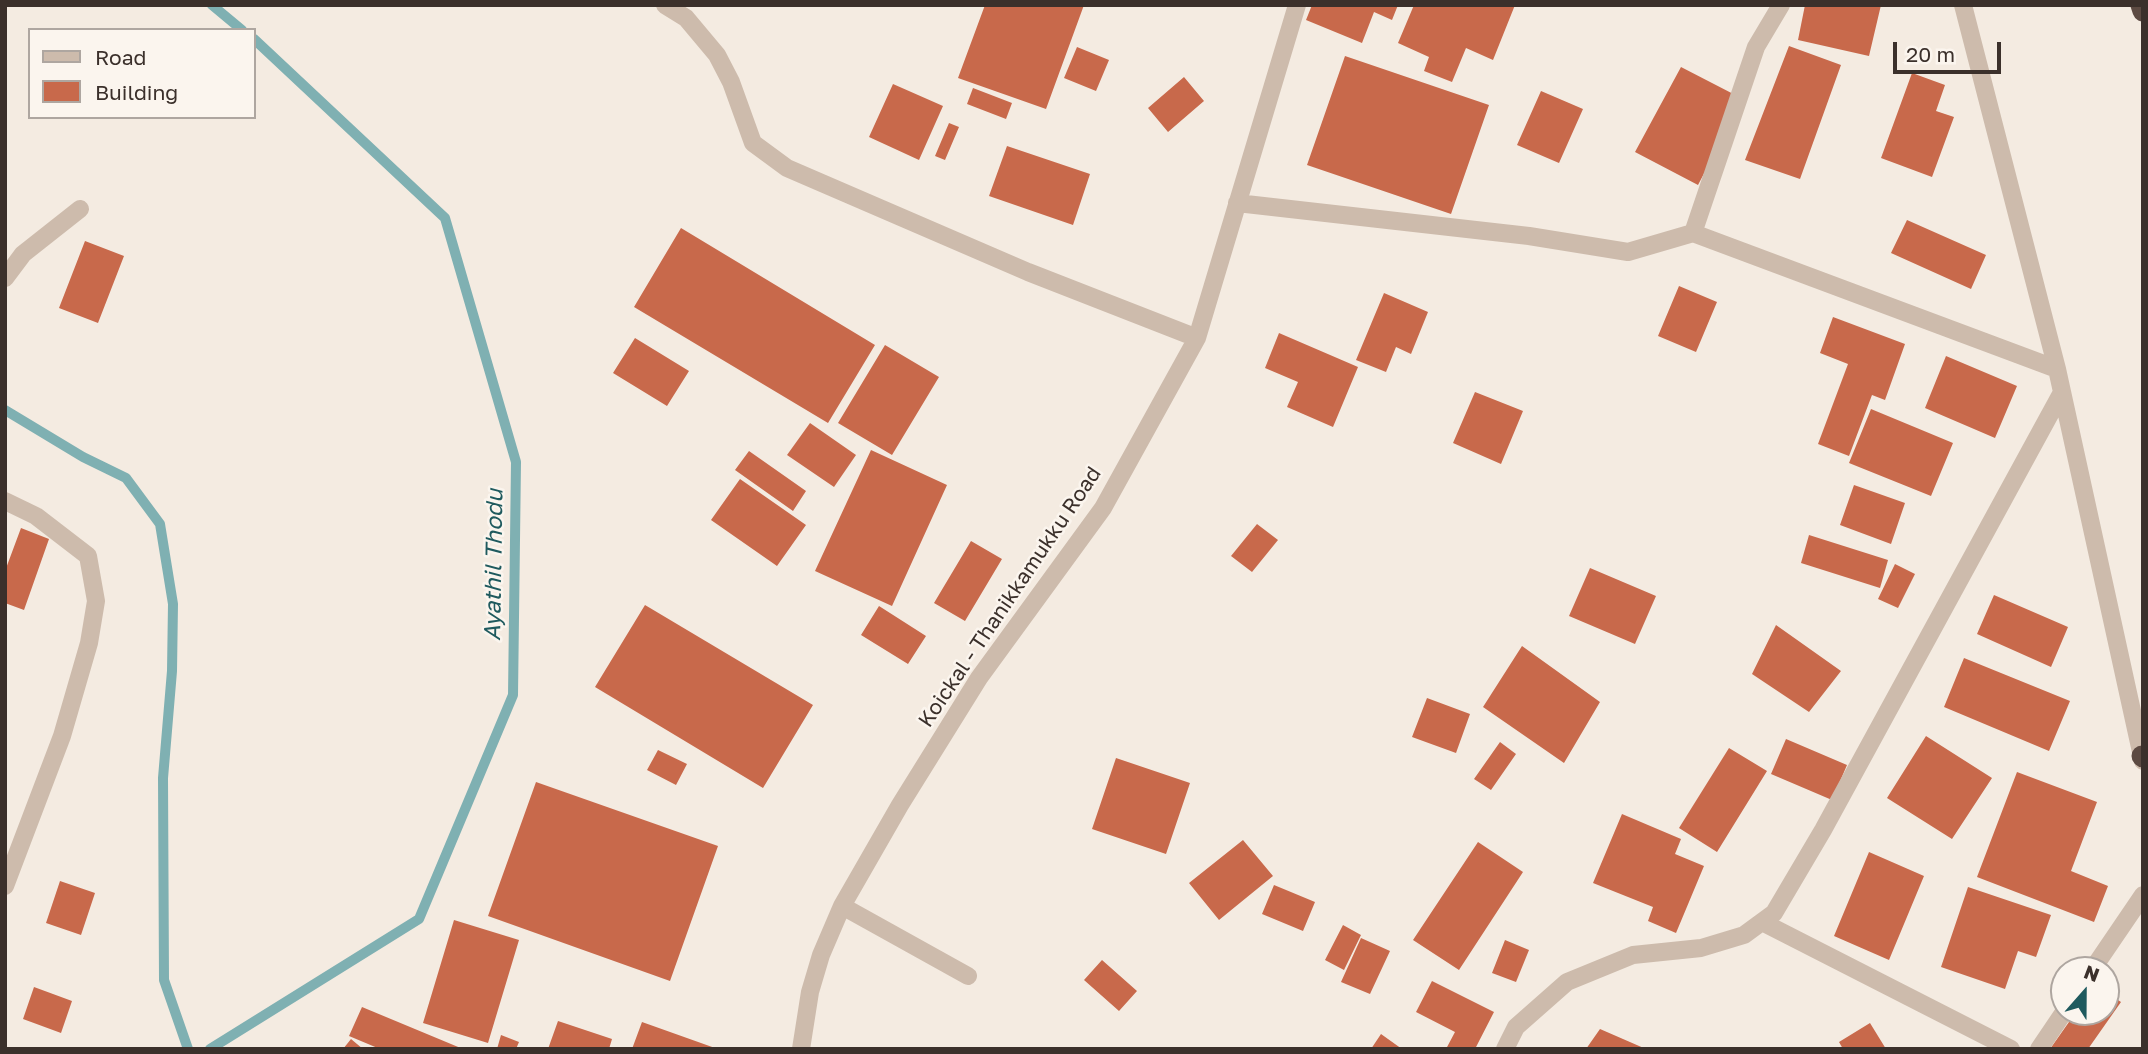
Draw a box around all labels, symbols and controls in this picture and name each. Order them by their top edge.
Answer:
legend [28,28,256,119]
scale bar [1896,28,2004,72]
text: 20 m [1906,41,1955,67]
text: Road [95,44,146,70]
text: Building [95,79,178,105]
street label: Koickal - Thanikkamukku Road [913,462,1107,732]
water label: Ayathil Thodu [479,489,509,641]
north arrow [2050,956,2120,1026]
text: N [2081,959,2103,986]

